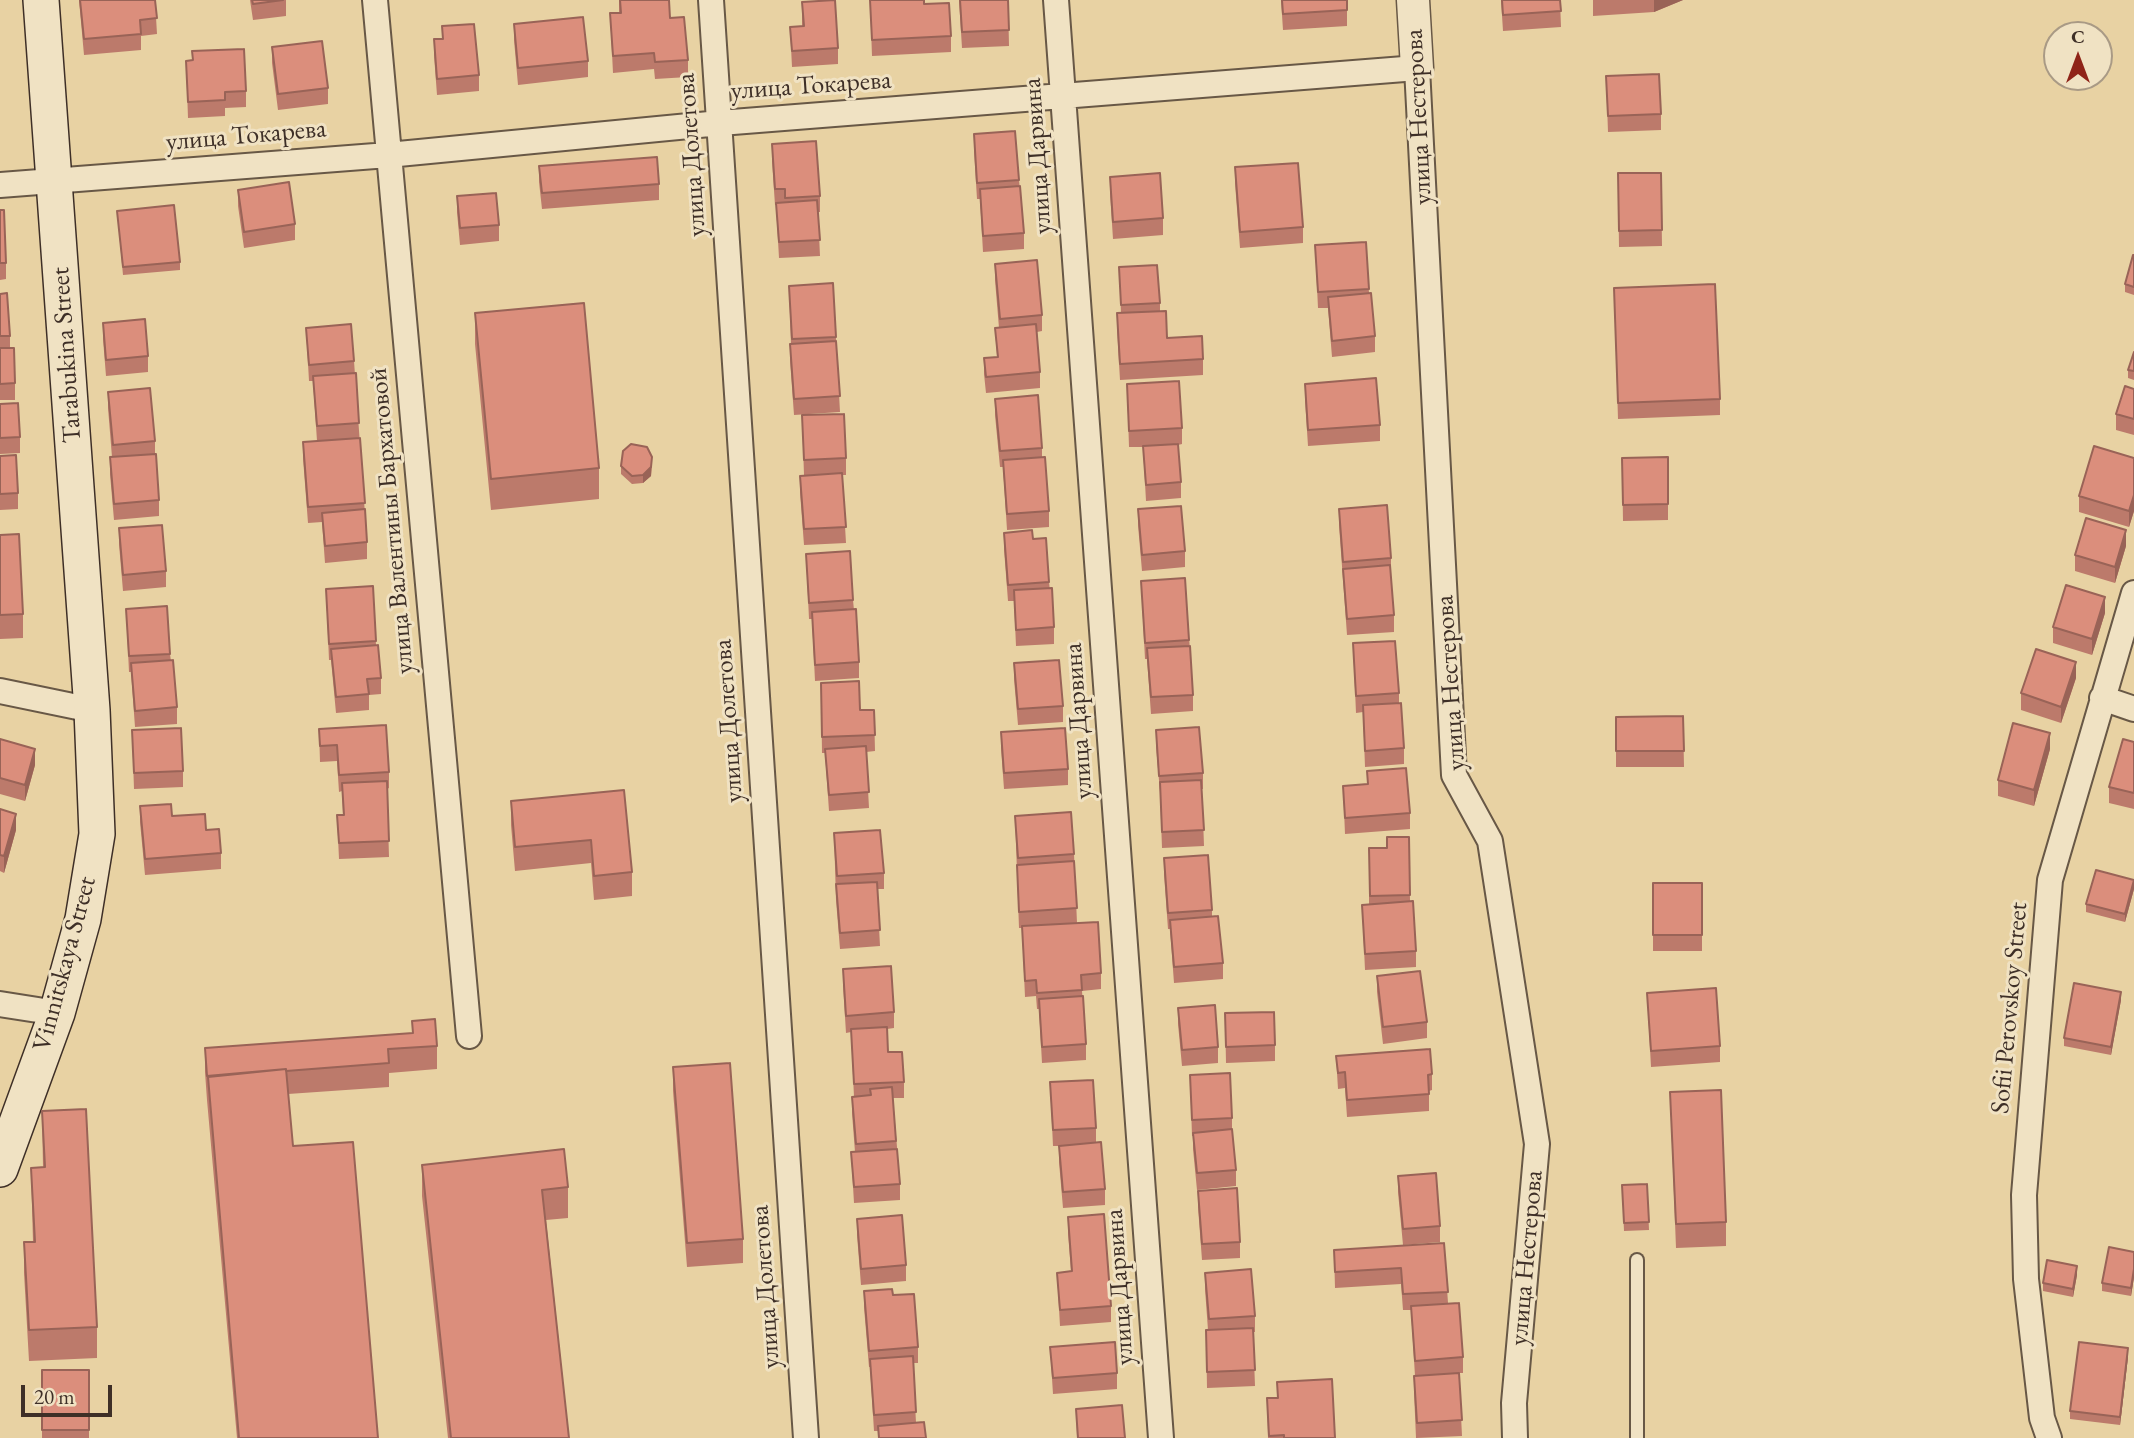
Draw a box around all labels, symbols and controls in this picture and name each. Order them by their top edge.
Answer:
north arrow [2043,21,2113,91]
text: С [2071,24,2085,49]
street label: улица Нестерова [1399,28,1439,206]
street label: улица Токарева [730,65,892,107]
street label: улица Долетова [671,72,713,238]
street label: улица Дарвина [1017,77,1059,235]
street label: улица Токарева [164,113,328,159]
street label: Tarabukina Street [45,266,89,444]
street label: улица Валентины Бархатовой [363,367,421,675]
street label: улица Нестерова [1429,594,1473,772]
street label: улица Долетова [708,638,750,804]
street label: улица Дарвина [1058,642,1100,800]
street label: Vinnitskaya Street [27,873,103,1055]
street label: Sofii Perovskoy Street [1985,901,2035,1115]
street label: улица Нестерова [1504,1169,1550,1347]
street label: улица Долетова [745,1204,787,1370]
street label: улица Дарвина [1099,1208,1141,1366]
scale bar [24,1372,116,1416]
text: 20 m [34,1383,75,1410]

